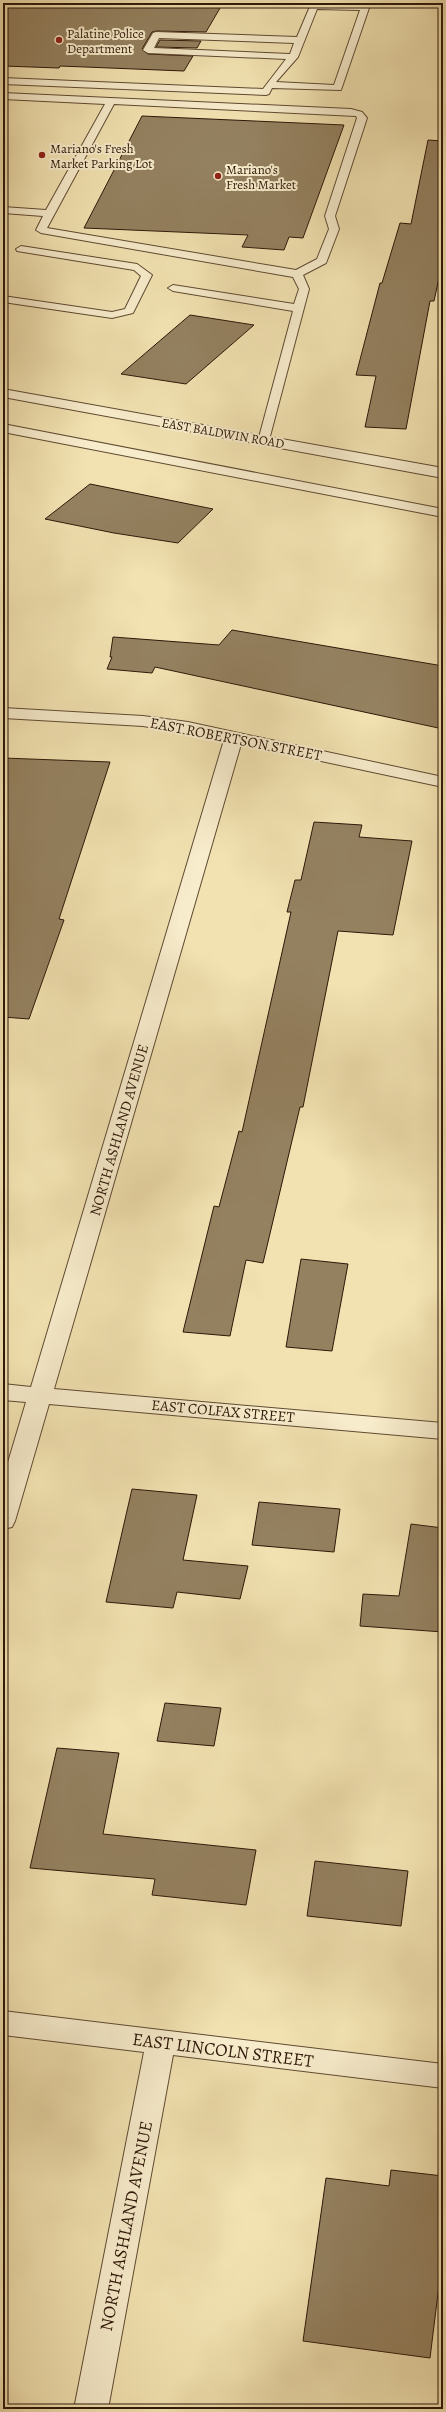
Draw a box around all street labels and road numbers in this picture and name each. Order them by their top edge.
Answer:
street label: EAST BALDWIN ROAD [160,414,286,452]
street label: EAST ROBERTSON STREET [148,713,324,766]
street label: NORTH ASHLAND AVENUE [85,1042,153,1218]
street label: EAST COLFAX STREET [151,1395,296,1427]
street label: EAST LINCOLN STREET [131,2027,315,2073]
street label: NORTH ASHLAND AVENUE [94,2119,158,2333]

